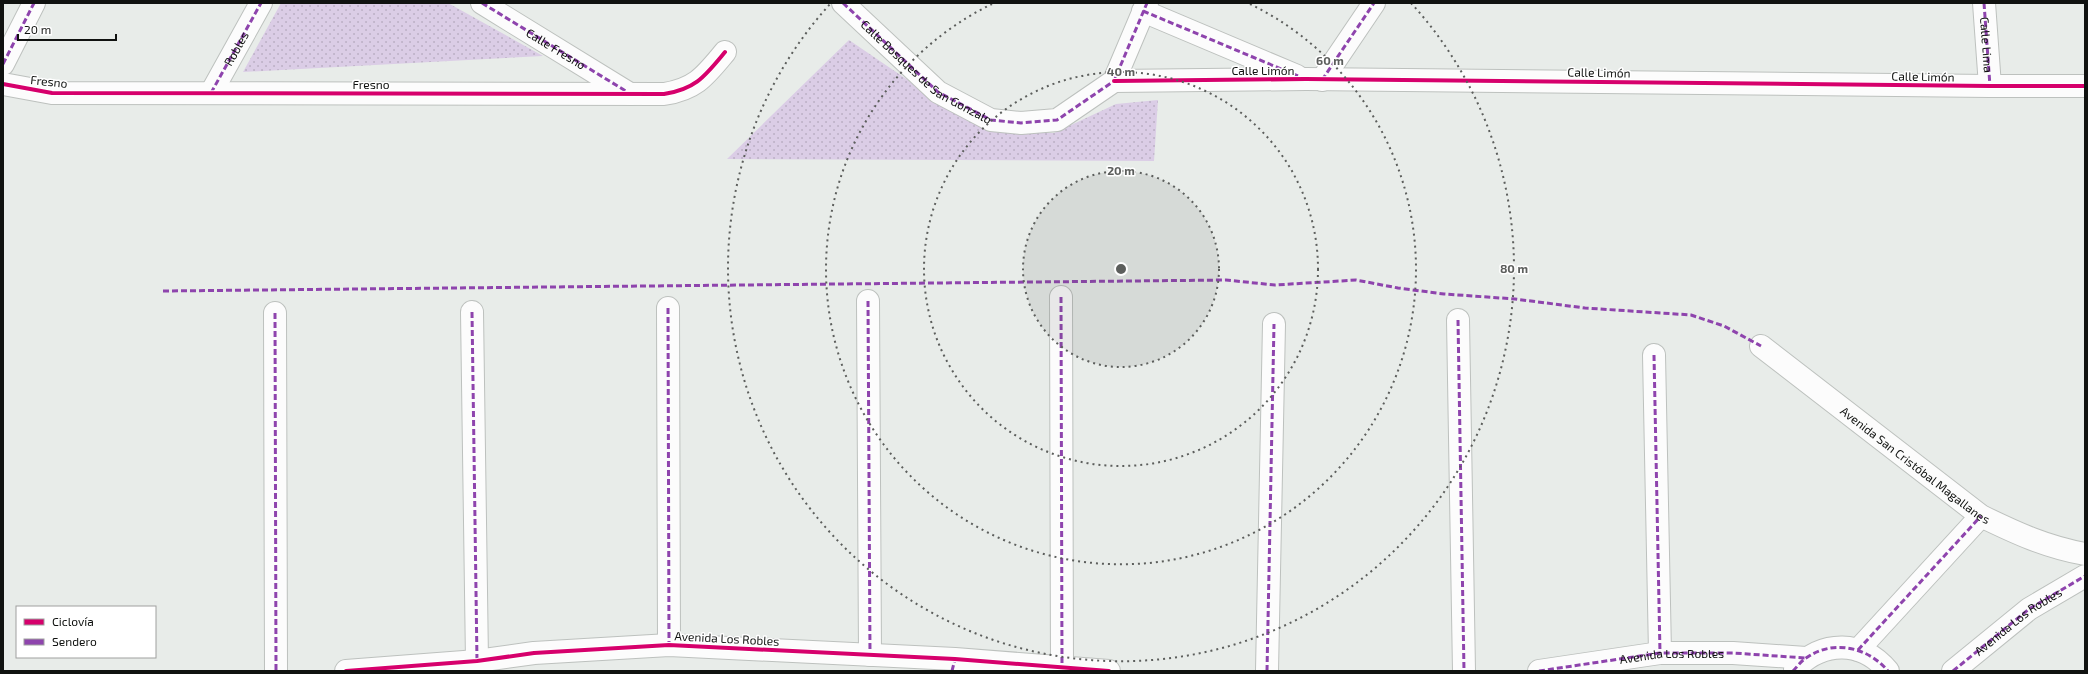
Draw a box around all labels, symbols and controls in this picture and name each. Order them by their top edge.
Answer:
scale bar [18,16,116,42]
street label: Calle Lima [1978,16,1996,73]
street label: Calle Bosques de San Gonzalo [858,17,995,126]
text: 20 m [24,22,51,36]
street label: Calle Fresno [524,25,589,72]
street label: Robles [221,29,251,68]
text: 60 m [1316,53,1344,67]
street label: Calle Limón [1231,63,1295,77]
text: 40 m [1107,64,1135,78]
street label: Calle Limón [1567,64,1631,80]
street label: Calle Limón [1891,68,1955,84]
street label: Fresno [30,72,68,90]
street label: Fresno [352,77,390,91]
text: 20 m [1107,163,1135,177]
text: 80 m [1500,261,1528,275]
centre of rings [1114,262,1128,276]
street label: Avenida San Cristóbal Magallanes [1838,403,1992,526]
street label: Avenida Los Robles [1971,584,2064,658]
legend [16,606,156,658]
text: Ciclovía [52,614,94,628]
street label: Avenida Los Robles [674,628,780,648]
text: Sendero [52,634,97,648]
street label: Avenida Los Robles [1619,646,1724,666]

